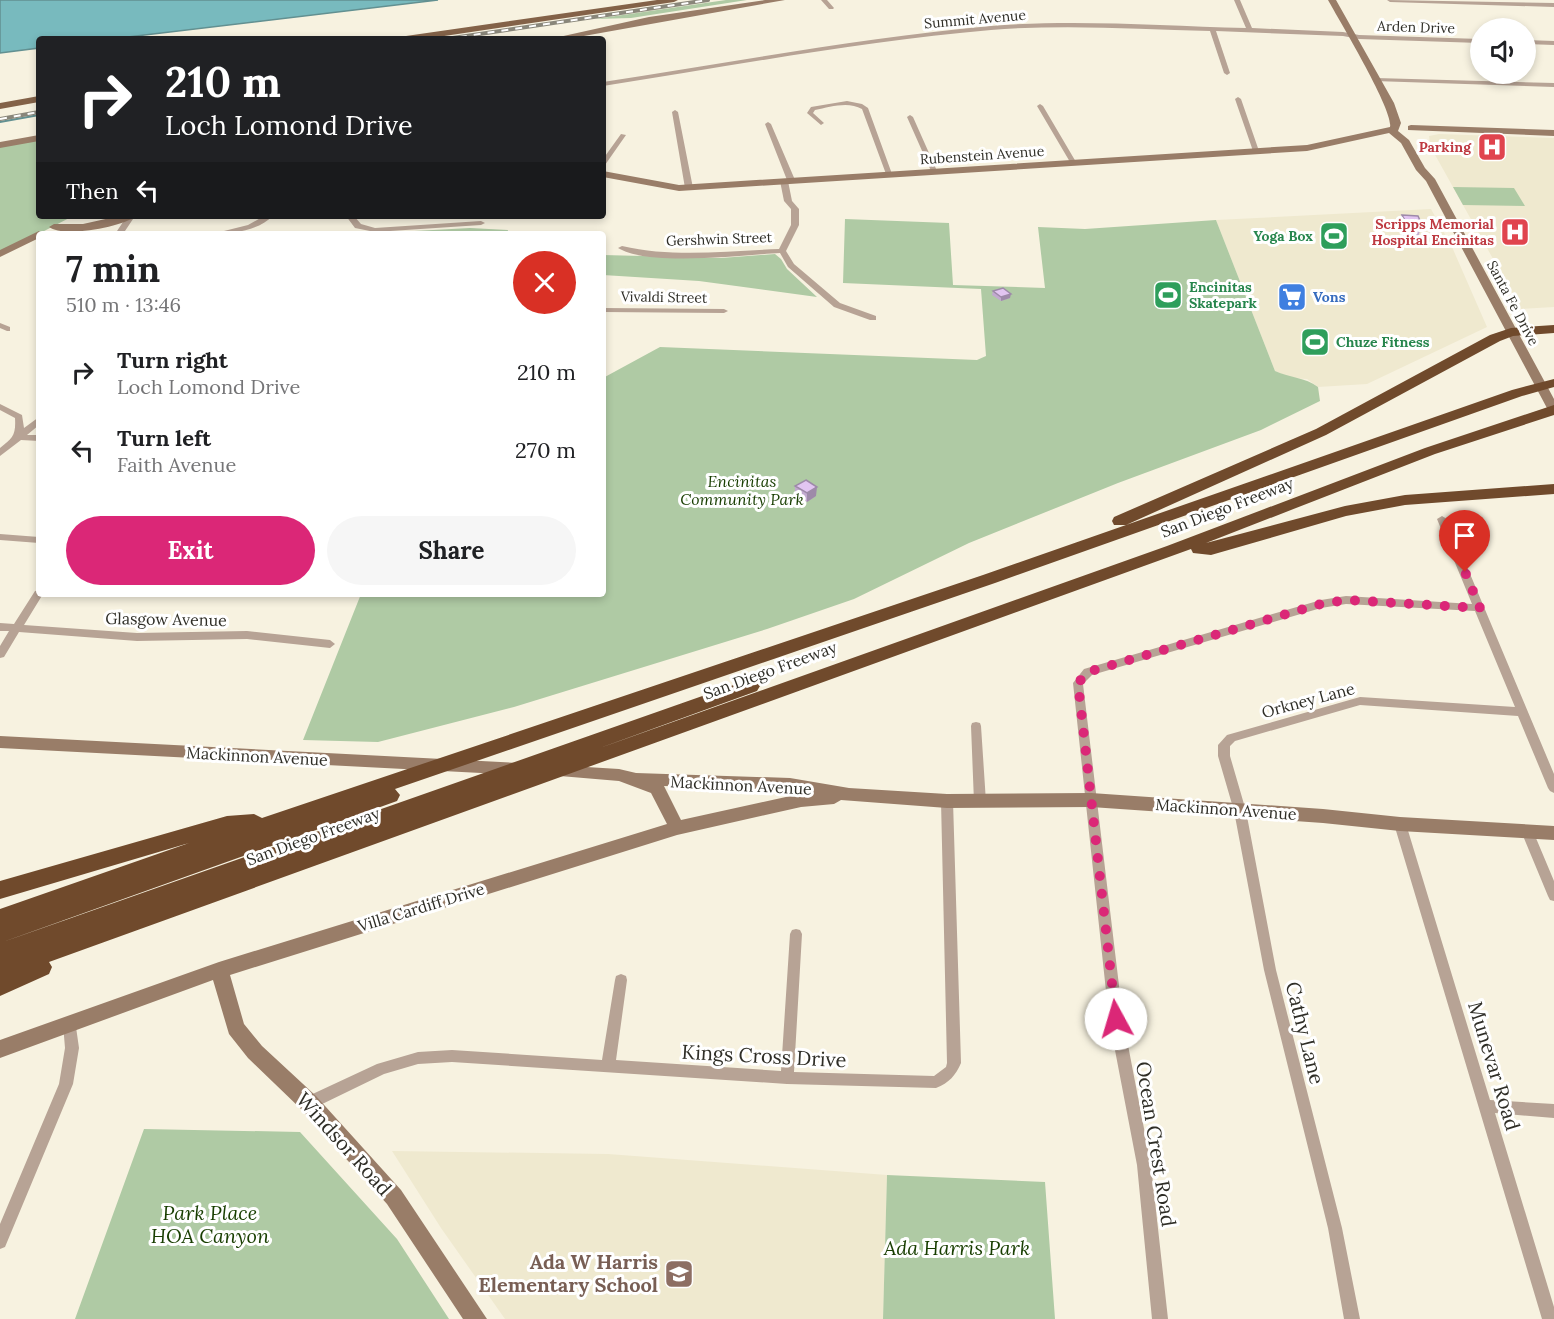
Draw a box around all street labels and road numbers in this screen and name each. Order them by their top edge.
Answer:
street label: Summit Avenue [923,6,1027,32]
street label: Arden Drive [1376,17,1456,37]
street label: Rubenstein Avenue [919,142,1045,168]
street label: Gershwin Street [666,228,773,250]
street label: Santa Fe Drive [1483,257,1543,349]
street label: Vivaldi Street [620,287,708,307]
street label: San Diego Freeway [1158,472,1297,542]
street label: Glasgow Avenue [105,608,227,630]
street label: San Diego Freeway [701,636,840,703]
street label: Orkney Lane [1259,678,1357,722]
street label: Mackinnon Avenue [186,742,329,770]
street label: Mackinnon Avenue [670,771,813,799]
street label: Mackinnon Avenue [1155,794,1298,824]
street label: San Diego Freeway [244,802,383,869]
street label: Villa Cardiff Drive [354,878,487,936]
street label: Cathy Lane [1281,979,1330,1087]
street label: Munevar Road [1463,998,1526,1133]
street label: Kings Cross Drive [681,1039,847,1072]
street label: Ocean Crest Road [1131,1060,1182,1228]
street label: Windsor Road [291,1087,397,1201]

